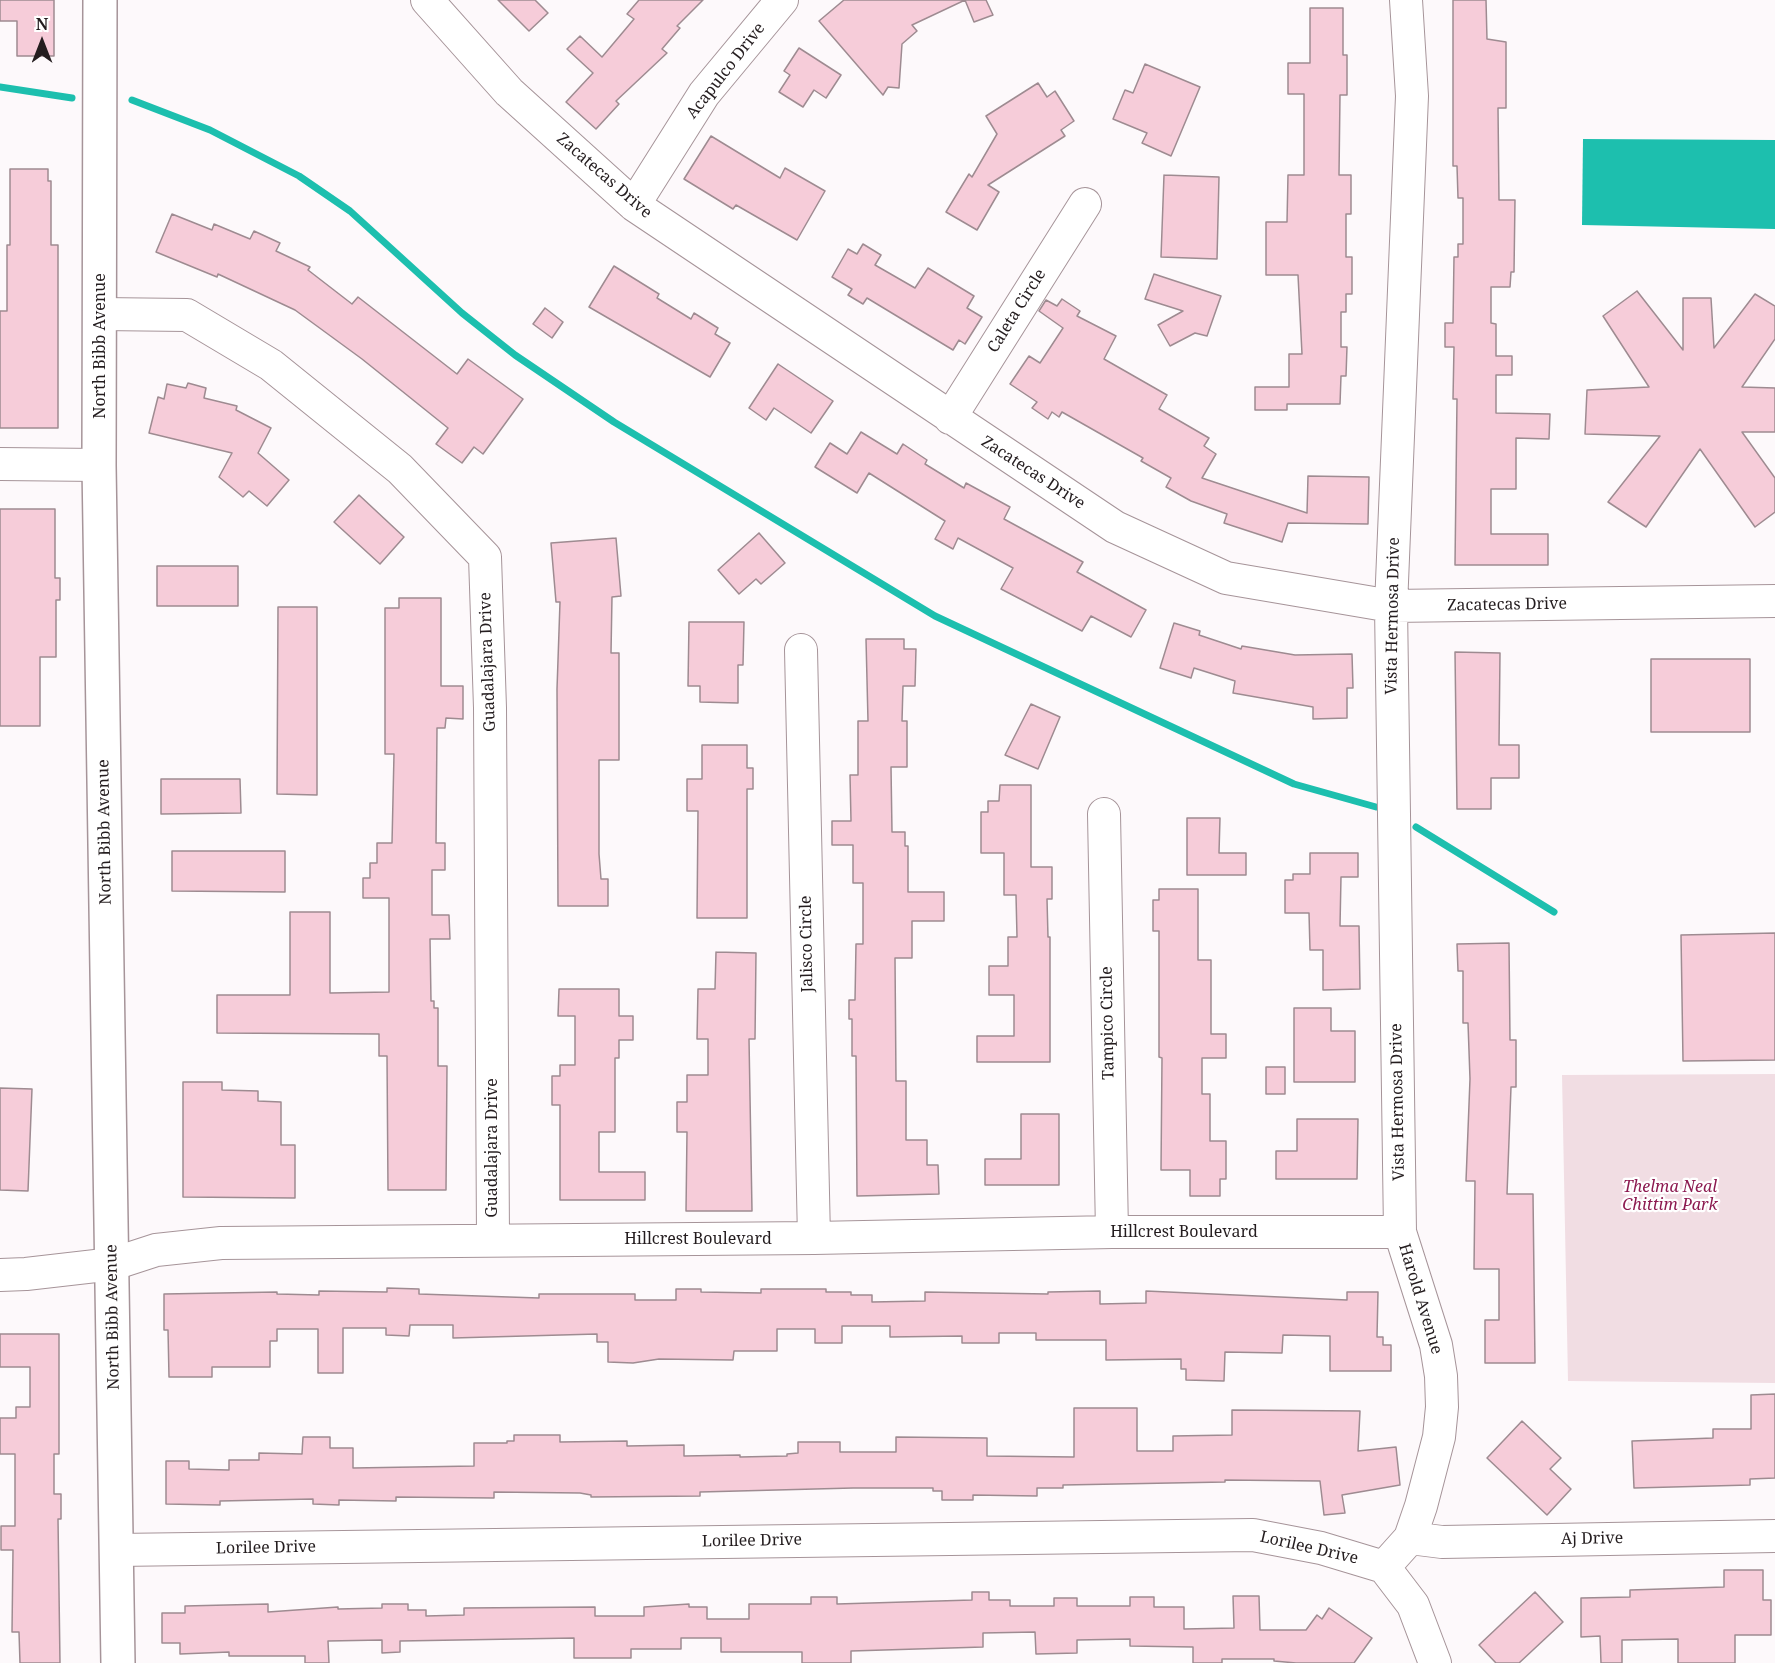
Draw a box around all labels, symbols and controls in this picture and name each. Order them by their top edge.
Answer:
north arrow [12,12,72,72]
text: N [36,13,48,35]
street label: Acapulco Drive [683,19,769,123]
street label: Zacatecas Drive [552,129,656,223]
street label: Caleta Circle [984,266,1050,356]
street label: North Bibb Avenue [90,273,110,419]
street label: Zacatecas Drive [977,432,1089,514]
street label: Vista Hermosa Drive [1382,537,1404,695]
street label: Guadalajara Drive [476,592,500,732]
street label: Zacatecas Drive [1447,594,1567,616]
street label: North Bibb Avenue [94,759,116,905]
street label: Jalisco Circle [797,895,817,993]
street label: Tampico Circle [1097,966,1119,1080]
street label: Vista Hermosa Drive [1387,1023,1409,1181]
street label: Guadalajara Drive [482,1078,502,1218]
park label: Thelma Neal Chittim Park [1622,1177,1718,1215]
street label: Hillcrest Boulevard [1110,1222,1258,1242]
street label: Hillcrest Boulevard [624,1229,772,1249]
street label: Harold Avenue [1394,1241,1446,1357]
street label: North Bibb Avenue [102,1244,124,1390]
street label: Lorilee Drive [1258,1527,1360,1569]
street label: Aj Drive [1561,1529,1623,1549]
street label: Lorilee Drive [702,1531,802,1551]
street label: Lorilee Drive [216,1538,316,1558]

